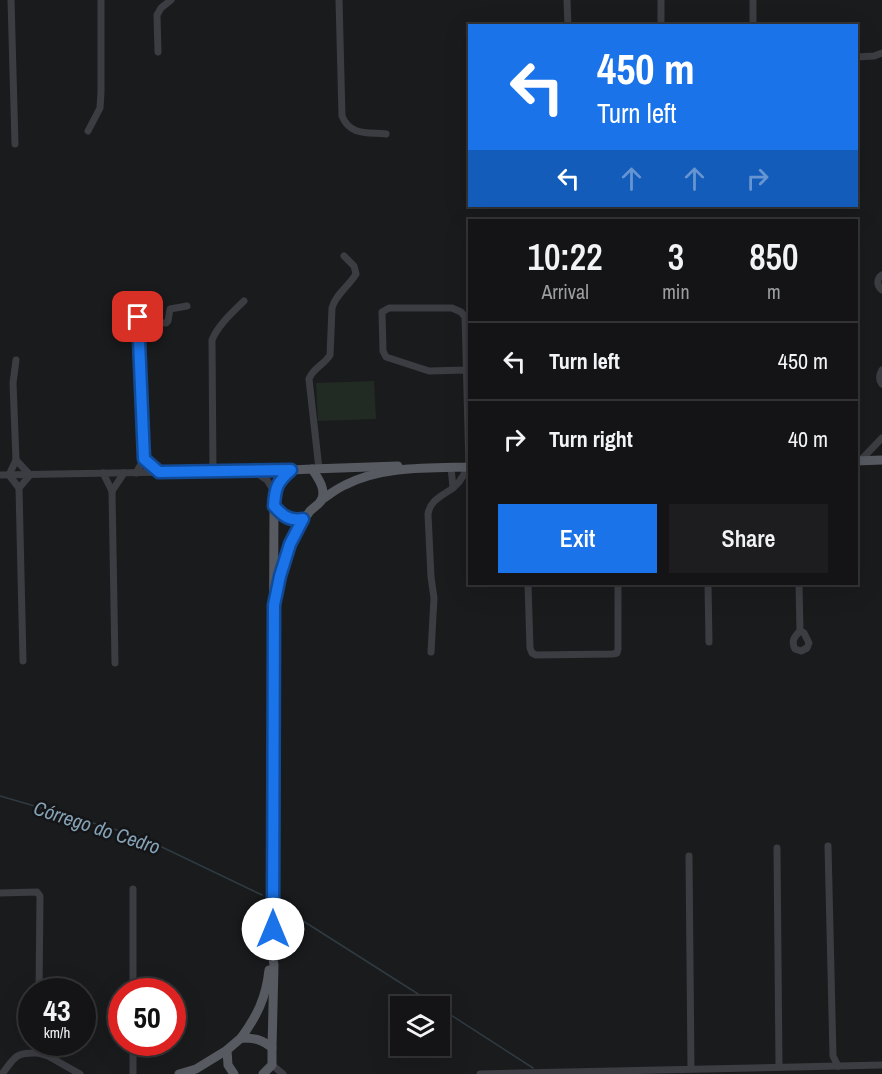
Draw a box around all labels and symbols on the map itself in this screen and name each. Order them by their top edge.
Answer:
pin [112,291,163,342]
water label: Córrego do Cedro [30,794,164,860]
position arrow [241,897,305,961]
speed limit sign: 50 [108,978,186,1056]

